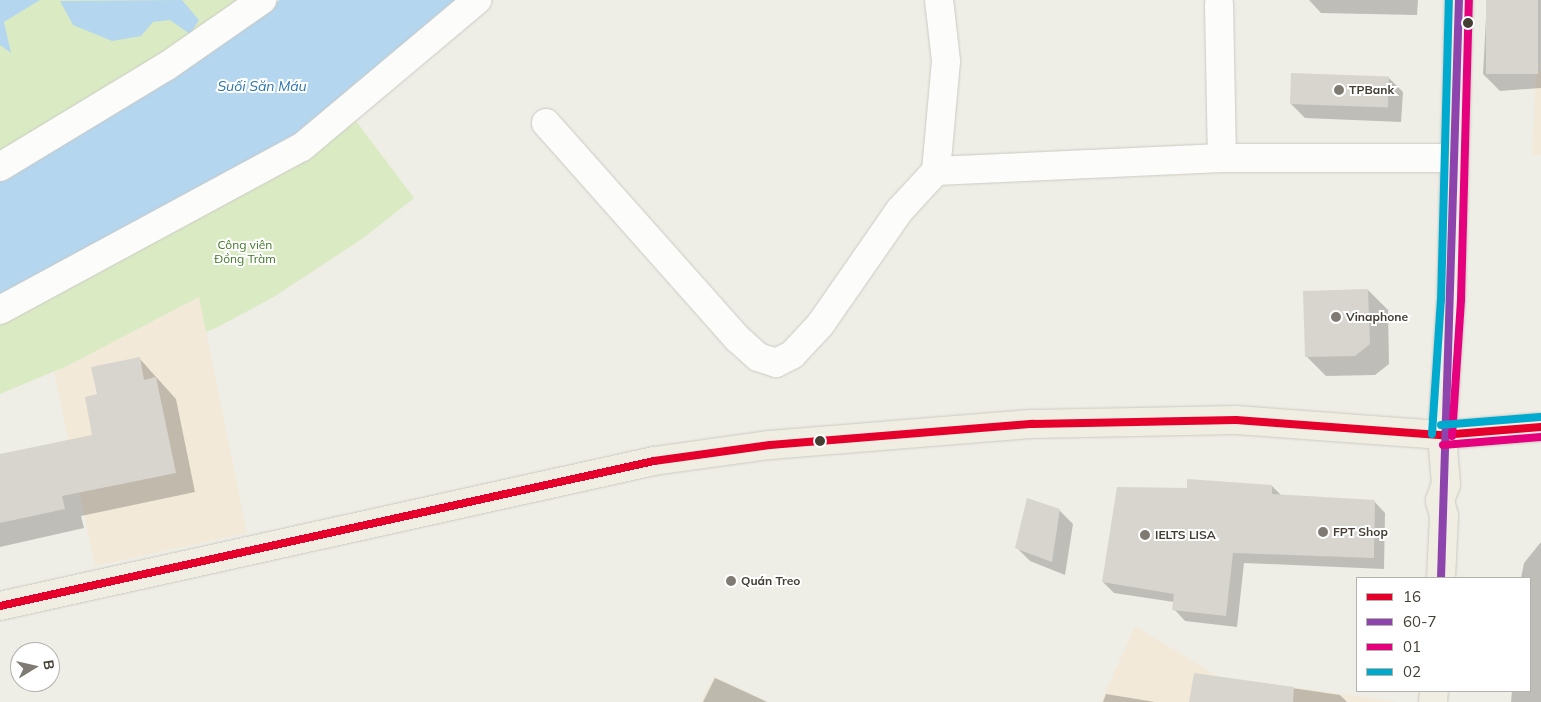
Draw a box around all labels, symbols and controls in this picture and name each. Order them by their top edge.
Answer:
unlabelled marker [1463,18,1473,28]
water label: Suối Săn Máu [217,78,307,94]
place label: TPBank [1349,83,1394,97]
marker: TPBank [1333,84,1345,96]
park label: Công viên Đồng Tràm [214,238,276,266]
place label: Vinaphone [1346,310,1408,324]
marker: Vinaphone [1330,311,1342,323]
unlabelled marker [815,436,825,446]
place label: FPT Shop [1333,525,1388,539]
marker: FPT Shop [1317,526,1329,538]
place label: IELTS LISA [1155,528,1216,542]
marker: IELTS LISA [1139,529,1151,541]
place label: Quán Treo [741,574,800,588]
marker: Quán Treo [725,575,737,587]
legend [1356,577,1531,692]
text: 16 [1403,587,1421,606]
text: 60-7 [1403,612,1436,631]
text: 01 [1403,637,1421,656]
north arrow [10,642,60,692]
text: B [39,659,58,671]
text: 02 [1403,662,1421,681]

